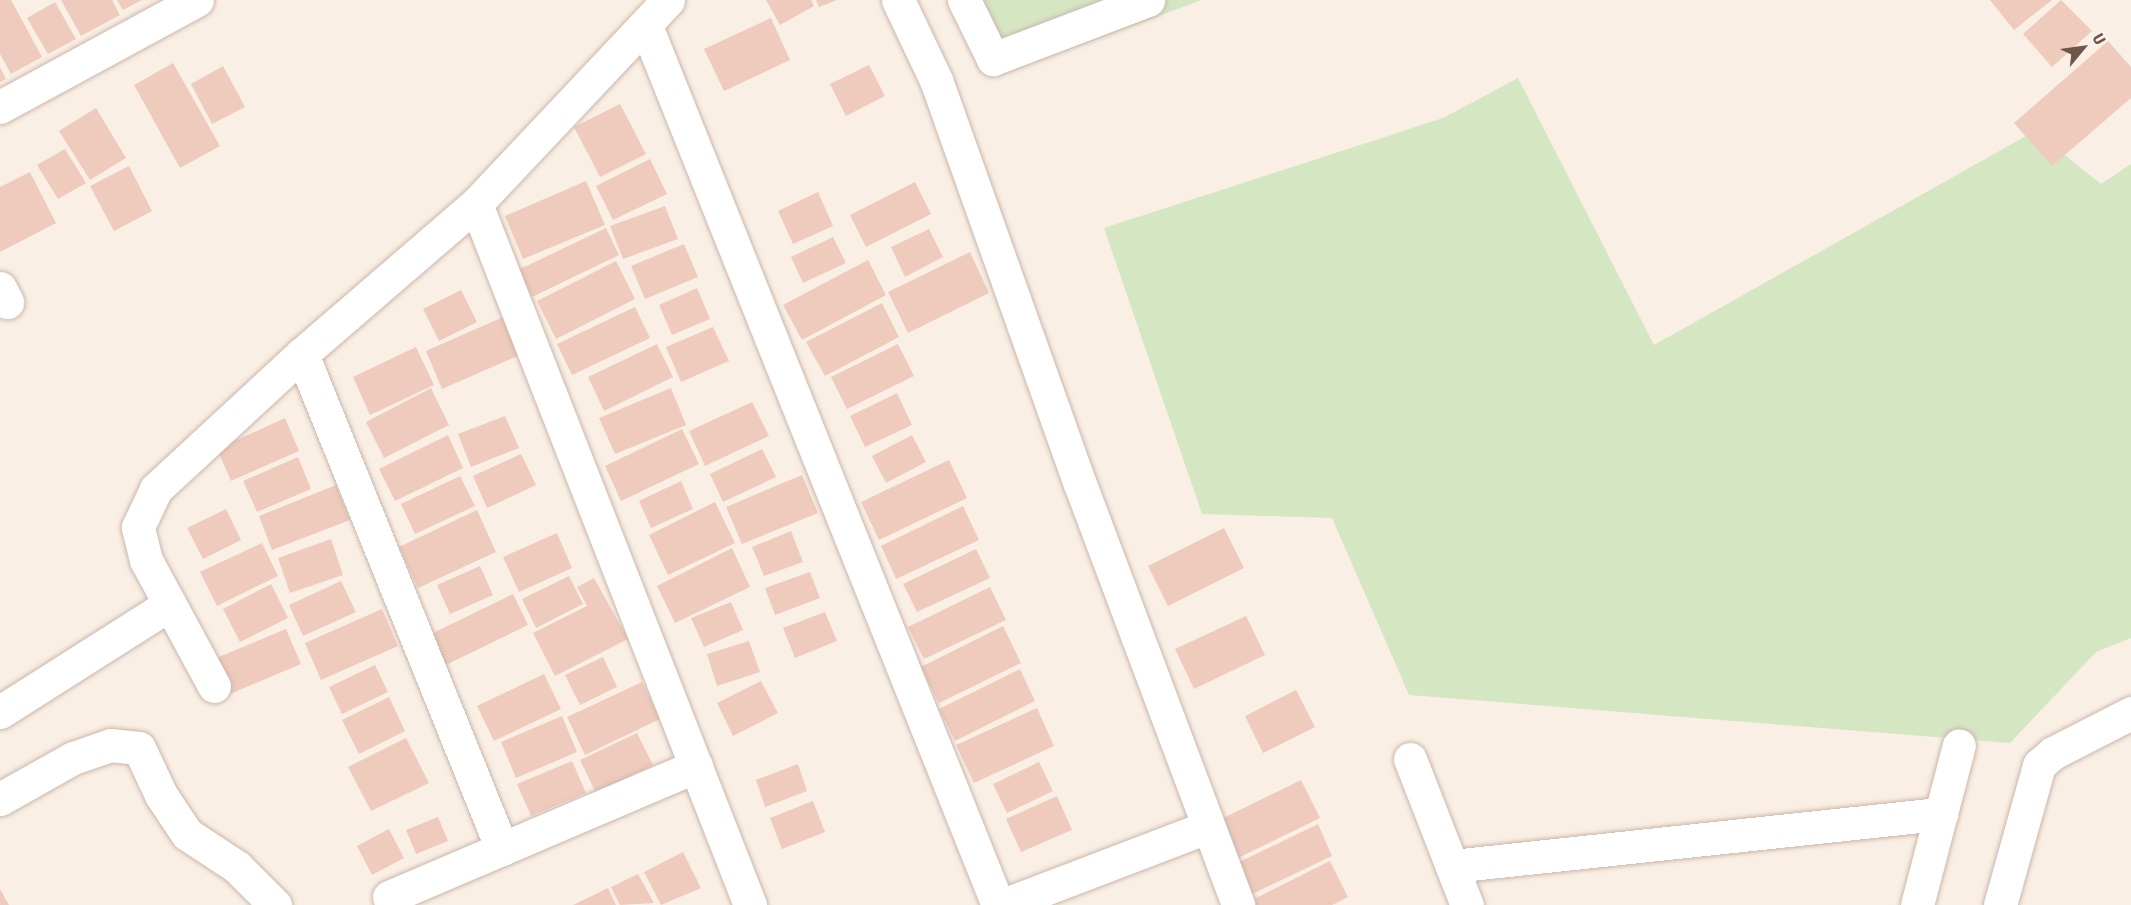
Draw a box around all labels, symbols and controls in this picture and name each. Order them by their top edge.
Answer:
north arrow [2053,18,2113,78]
text: U [2089,30,2110,48]

